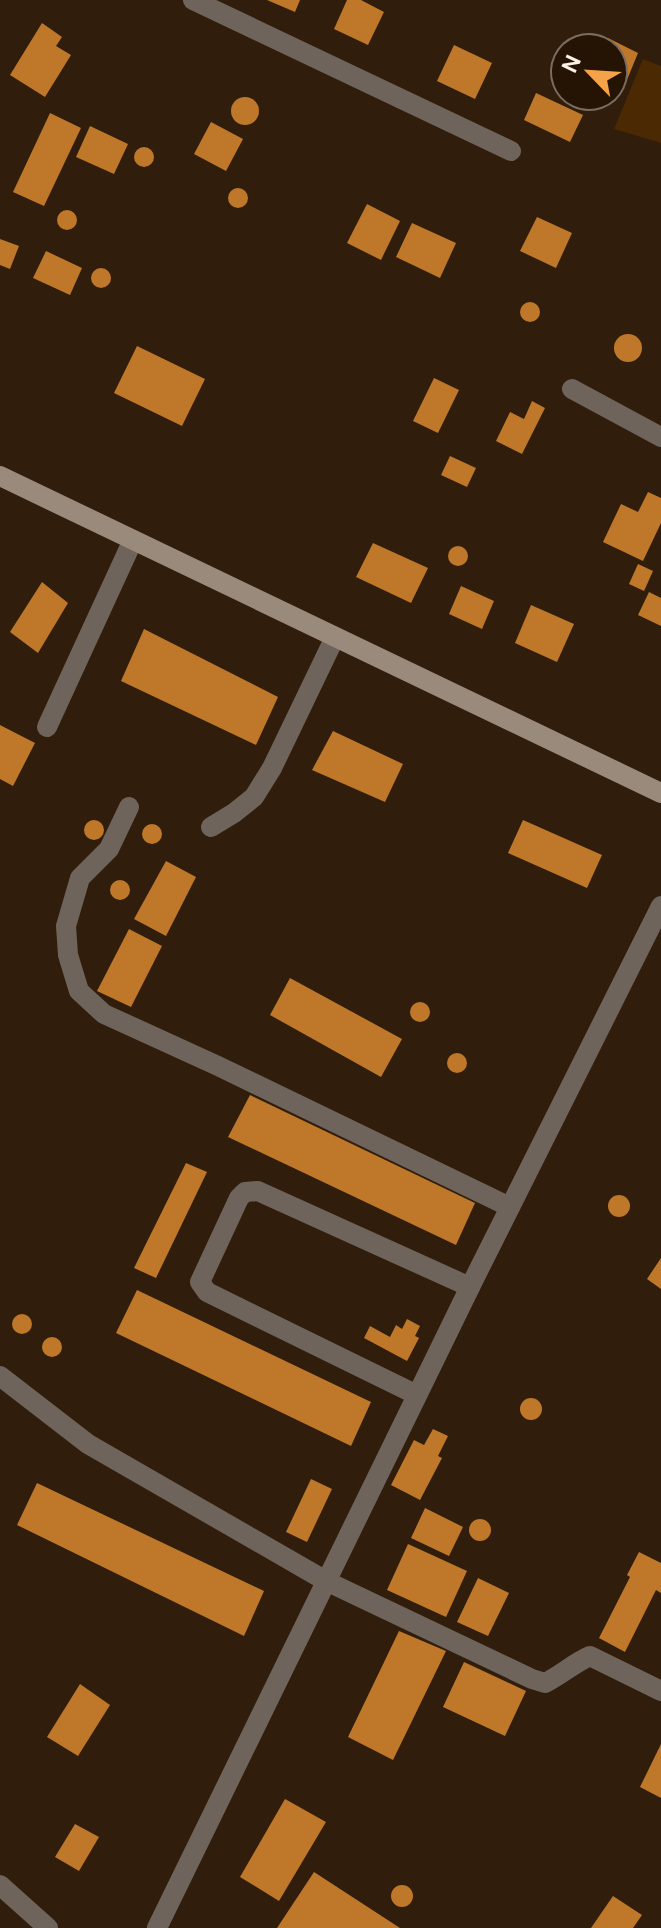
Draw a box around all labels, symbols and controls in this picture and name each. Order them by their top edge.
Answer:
north arrow [549,32,629,112]
text: N [555,50,588,77]

